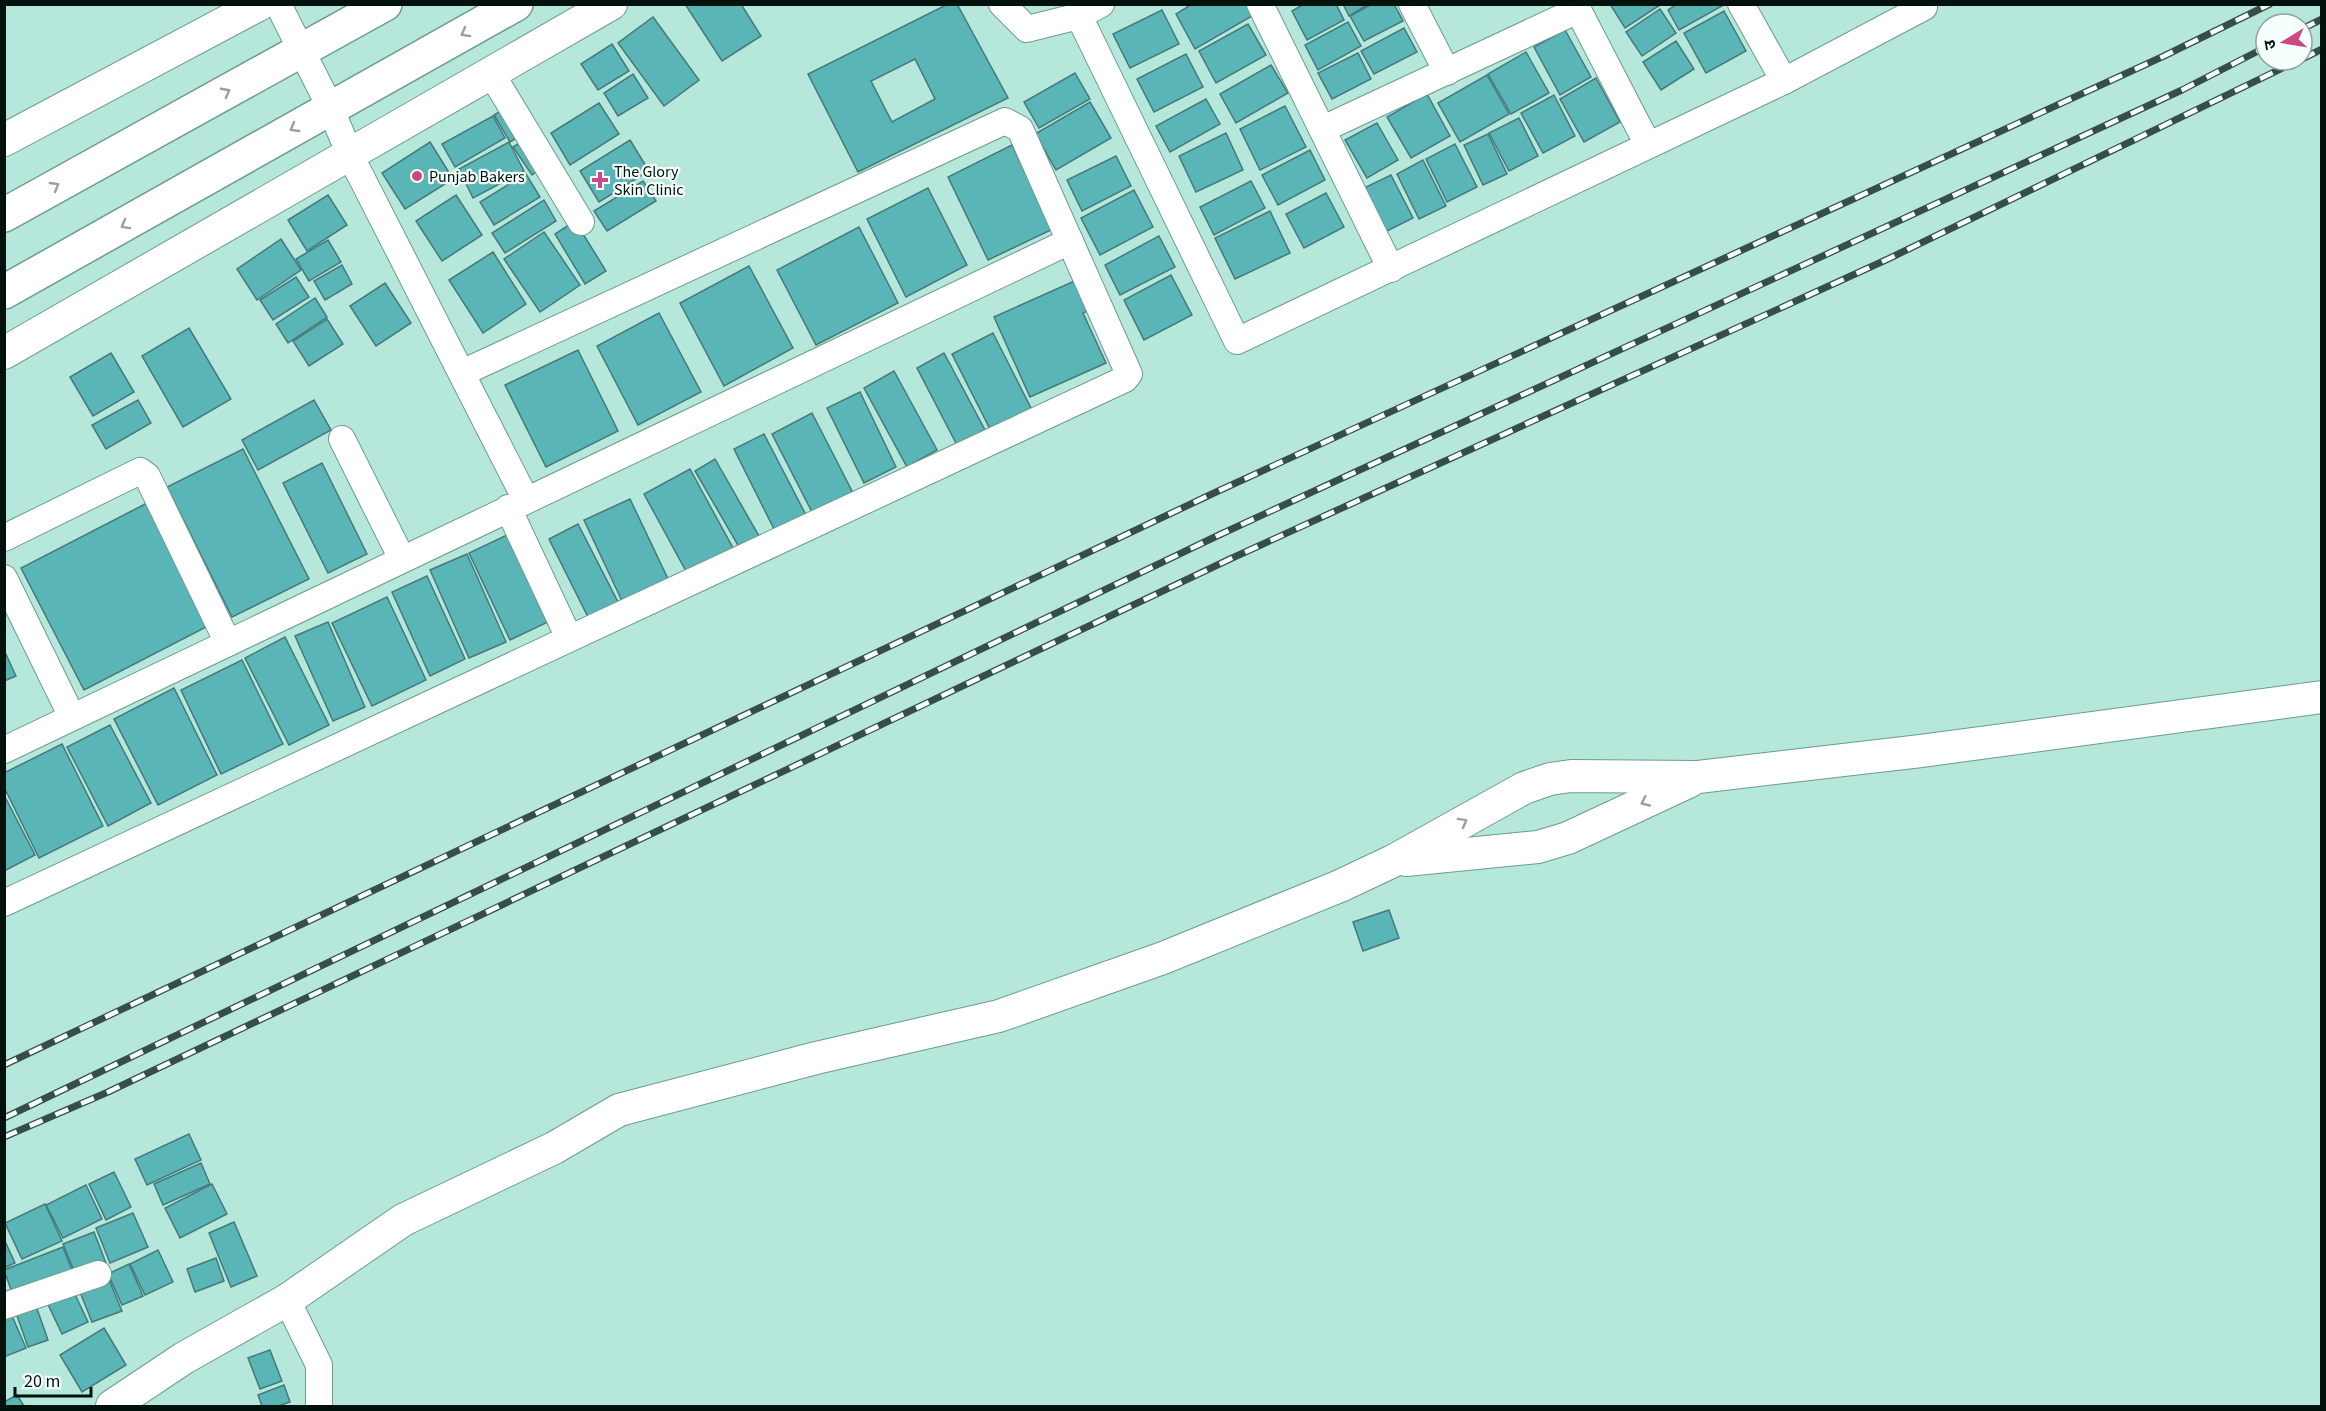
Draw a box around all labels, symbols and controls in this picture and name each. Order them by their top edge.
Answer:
north arrow [2254,12,2314,72]
one-way arrow [460,26,471,37]
text: उ [2258,37,2282,51]
one-way arrow [220,88,230,99]
one-way arrow [290,121,300,132]
place label: The Glory Skin Clinic [614,161,684,201]
place label: Punjab Bakers [429,166,525,188]
marker: Punjab Bakers [410,169,424,183]
marker: The Glory Skin Clinic [591,171,609,189]
one-way arrow [49,182,59,194]
one-way arrow [121,218,132,229]
one-way arrow [1641,794,1652,806]
one-way arrow [1457,818,1467,829]
scale bar [15,1360,92,1398]
text: 20 m [24,1369,60,1394]

